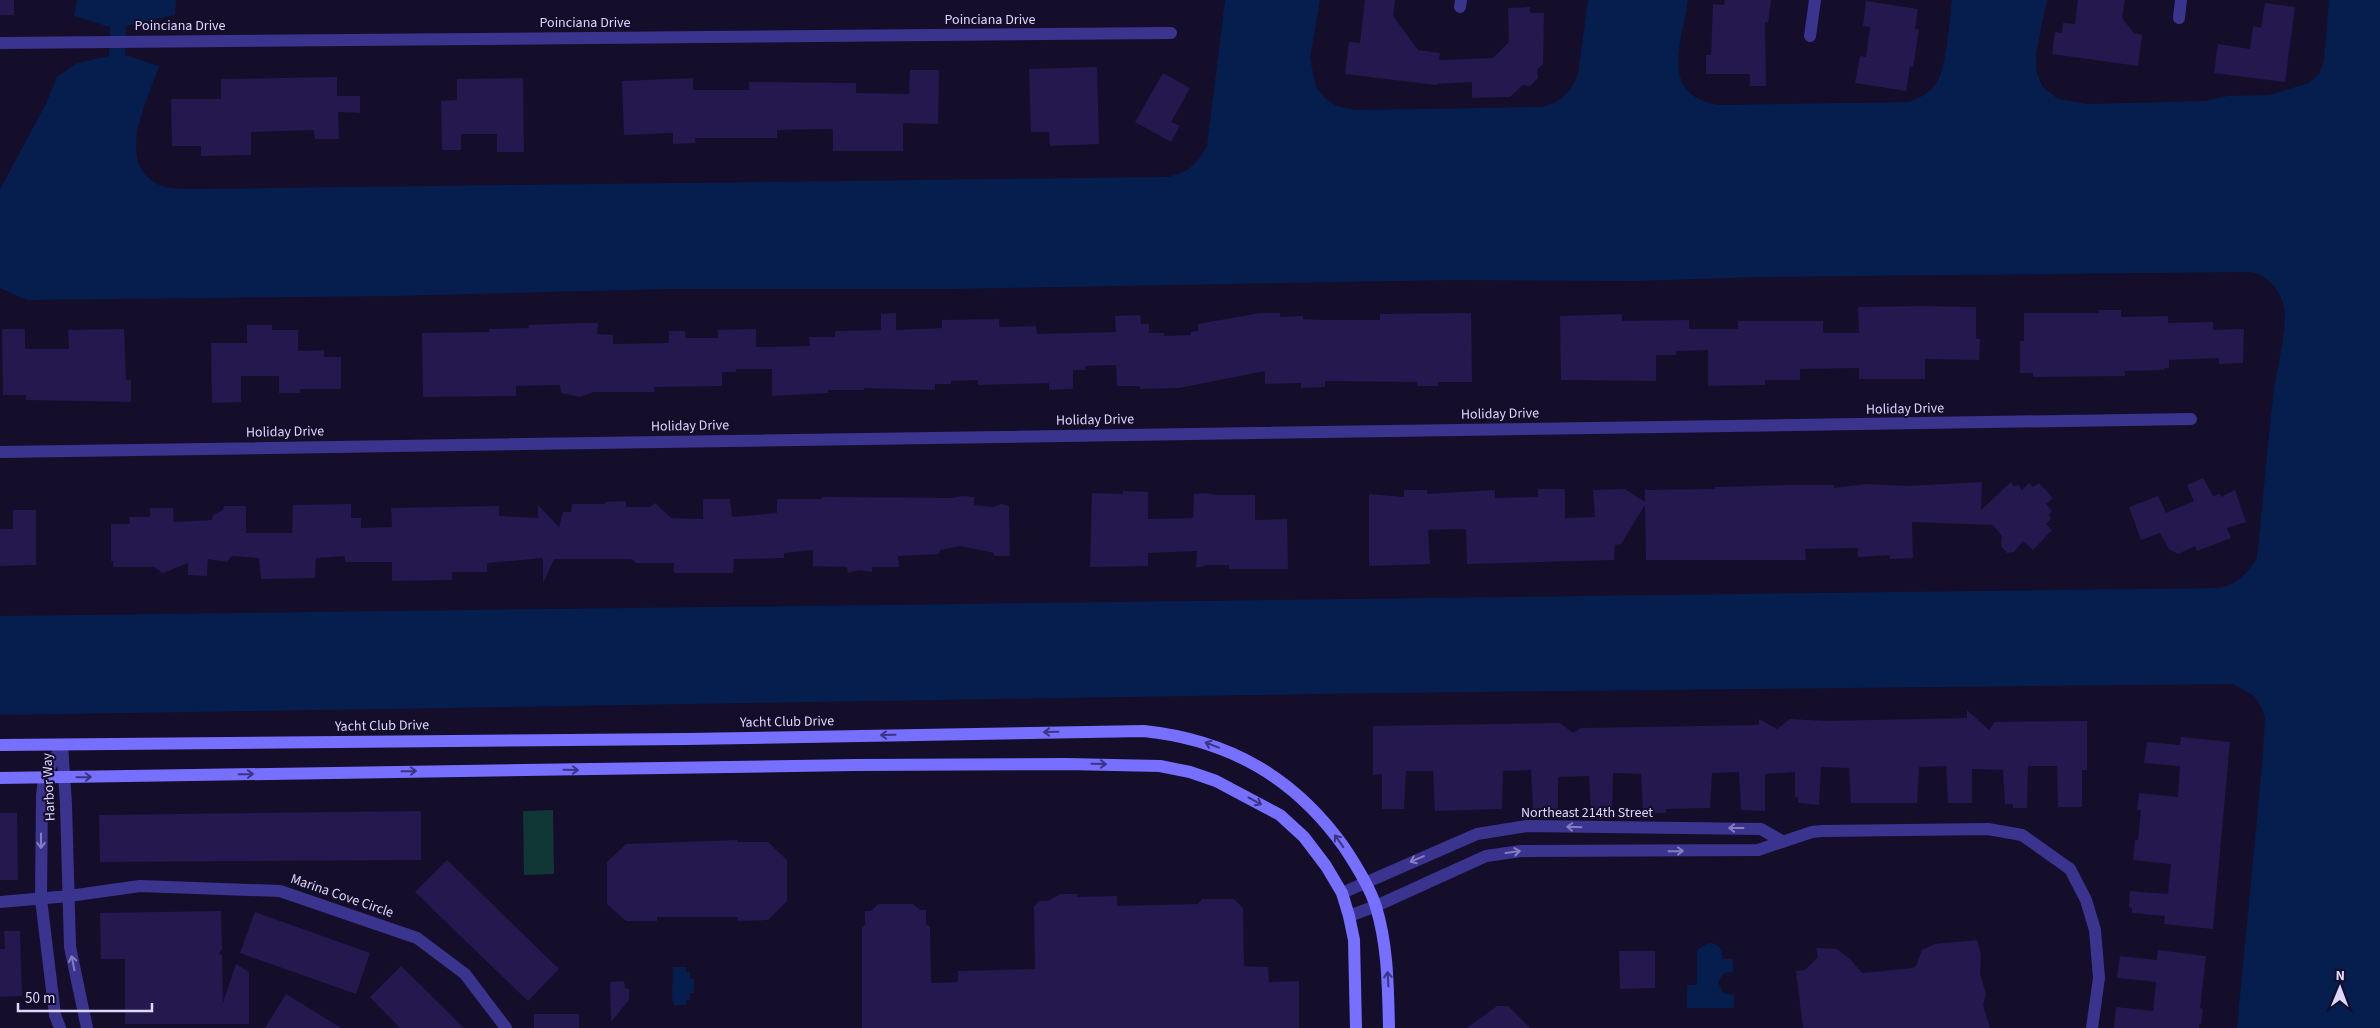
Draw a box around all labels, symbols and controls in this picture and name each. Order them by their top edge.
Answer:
street label: Poinciana Drive [944,10,1036,30]
street label: Poinciana Drive [539,13,631,33]
street label: Poinciana Drive [134,16,226,36]
street label: Holiday Drive [1866,398,1944,420]
street label: Holiday Drive [1461,403,1539,425]
street label: Holiday Drive [1056,409,1134,431]
street label: Holiday Drive [651,415,729,437]
street label: Holiday Drive [246,421,324,443]
street label: Yacht Club Drive [739,711,834,733]
street label: Yacht Club Drive [334,715,429,737]
one-way arrow [1043,727,1060,737]
one-way arrow [881,730,897,740]
one-way arrow [1205,740,1220,749]
street label: Harbor Way [37,752,61,822]
one-way arrow [1090,759,1107,769]
one-way arrow [562,765,579,775]
one-way arrow [400,766,416,776]
one-way arrow [238,769,254,779]
one-way arrow [75,772,91,782]
one-way arrow [1247,796,1261,806]
street label: Northeast 214th Street [1521,803,1653,823]
one-way arrow [1566,822,1582,832]
one-way arrow [1729,823,1745,833]
one-way arrow [37,833,46,849]
one-way arrow [1334,834,1344,848]
one-way arrow [1668,846,1684,856]
one-way arrow [1505,847,1521,857]
one-way arrow [1410,855,1425,865]
street label: Marina Cove Circle [288,869,396,923]
one-way arrow [68,956,77,972]
north arrow [2315,963,2365,1013]
text: N [2335,966,2345,986]
one-way arrow [1383,972,1392,988]
scale bar [18,980,151,1012]
text: 50 m [25,988,55,1009]

